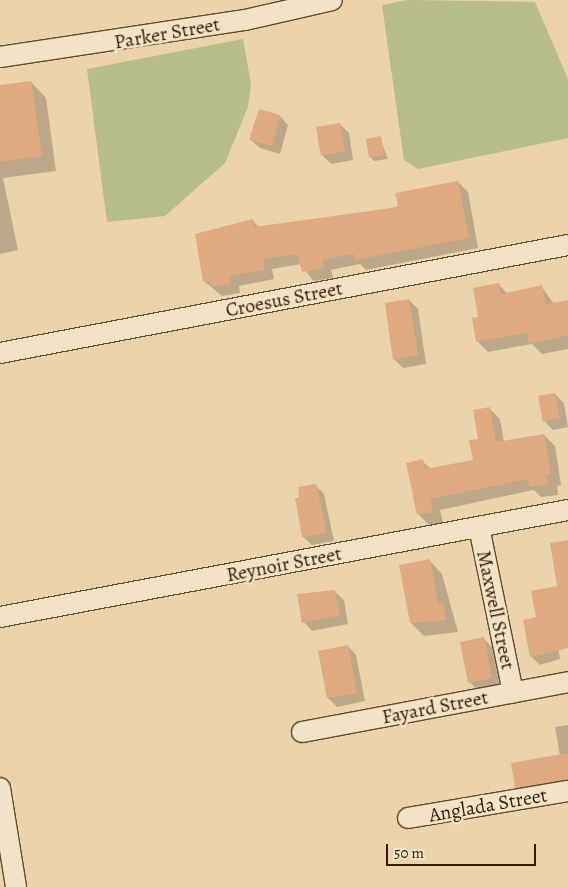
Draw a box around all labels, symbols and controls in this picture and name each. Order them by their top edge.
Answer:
street label: Parker Street [112,12,222,54]
street label: Croesus Street [224,276,344,322]
street label: Reynoir Street [224,541,344,587]
street label: Maxwell Street [472,548,520,672]
street label: Fayard Street [380,685,490,729]
street label: Anglada Street [427,783,549,827]
scale bar [388,834,538,866]
text: 50 m [394,843,424,863]

